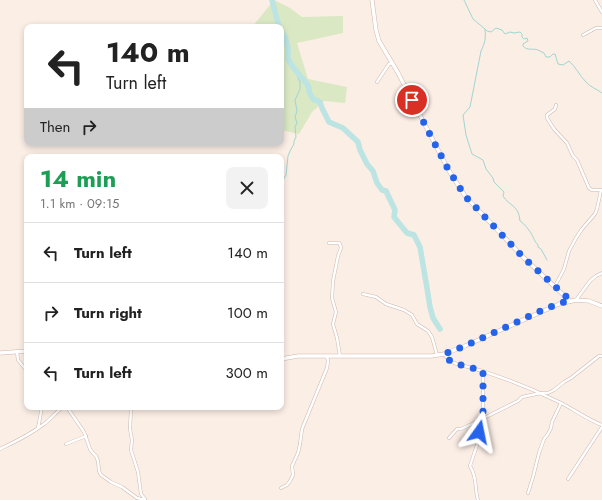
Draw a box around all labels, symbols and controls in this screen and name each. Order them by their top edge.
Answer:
text: 140 m [106,32,190,73]
icon: left [40,40,92,92]
text: Turn left [106,70,166,96]
pin [395,83,429,117]
icon: arrive [401,89,423,111]
text: Then [40,116,70,138]
icon: right [78,116,100,138]
text: 14 min [40,161,116,196]
button: close [226,167,268,209]
text: 1.1 km · 09:15 [40,194,119,213]
icon: left [40,242,62,264]
text: Turn left [74,242,132,264]
text: 140 m [227,242,268,264]
icon: right [40,302,62,324]
text: Turn right [74,302,142,324]
text: 100 m [227,302,268,324]
icon: left [40,362,62,384]
text: Turn left [74,362,132,384]
text: 300 m [226,362,268,384]
position arrow [458,411,500,453]

